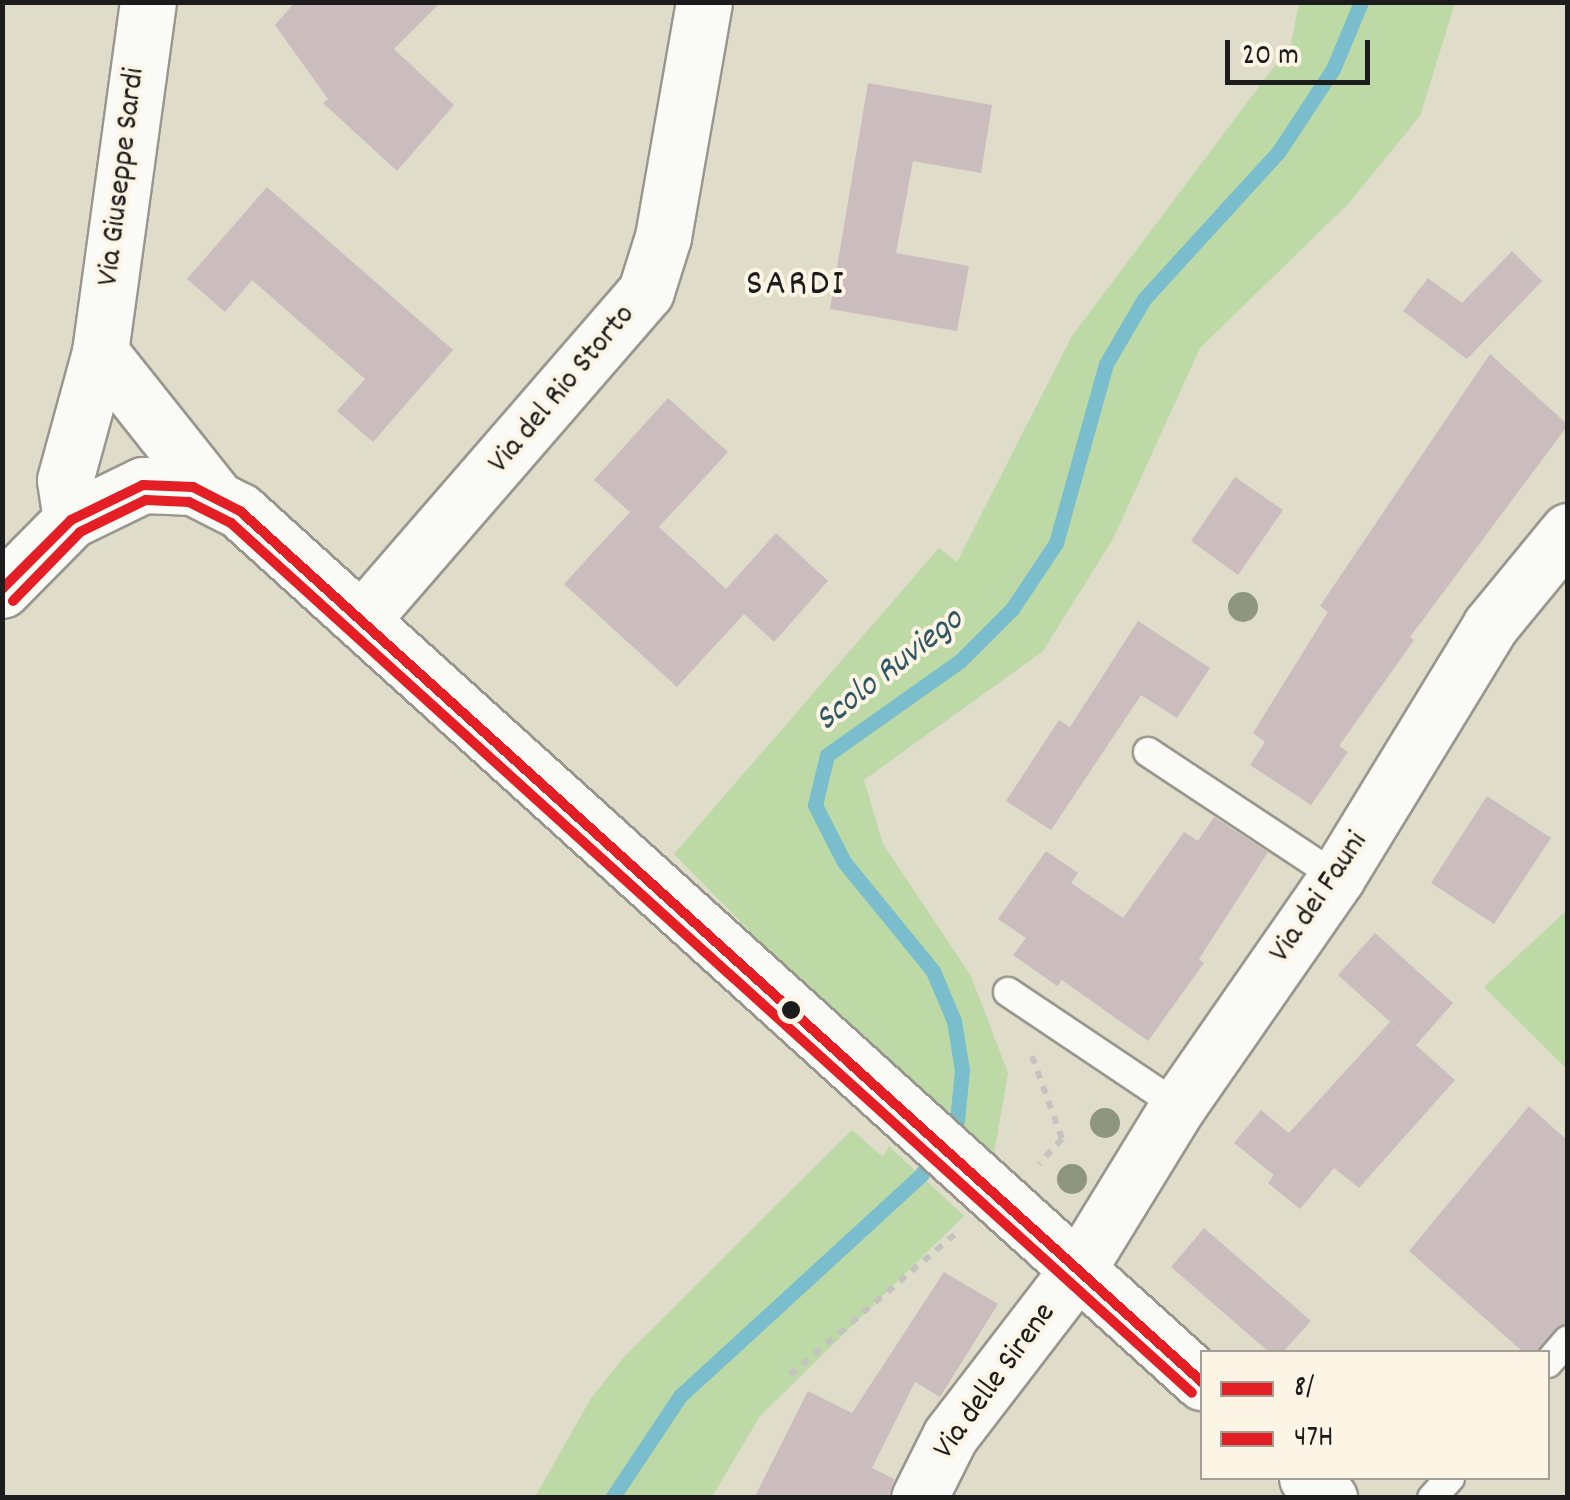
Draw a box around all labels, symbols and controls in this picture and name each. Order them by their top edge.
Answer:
scale bar [1230,20,1375,82]
text: 20 m [1242,36,1299,79]
street label: Via Giuseppe Sardi [91,66,155,288]
district label: SARDI [746,263,846,309]
street label: Via del Rio Storto [481,298,645,482]
water label: Scolo Ruviego [808,600,972,742]
street label: Via dei Fauni [1262,825,1378,971]
unlabelled marker [781,1000,801,1020]
street label: Via delle Sirene [926,1296,1066,1468]
legend [1200,1350,1550,1480]
text: 8/ [1294,1368,1315,1411]
text: 47H [1294,1418,1333,1461]

